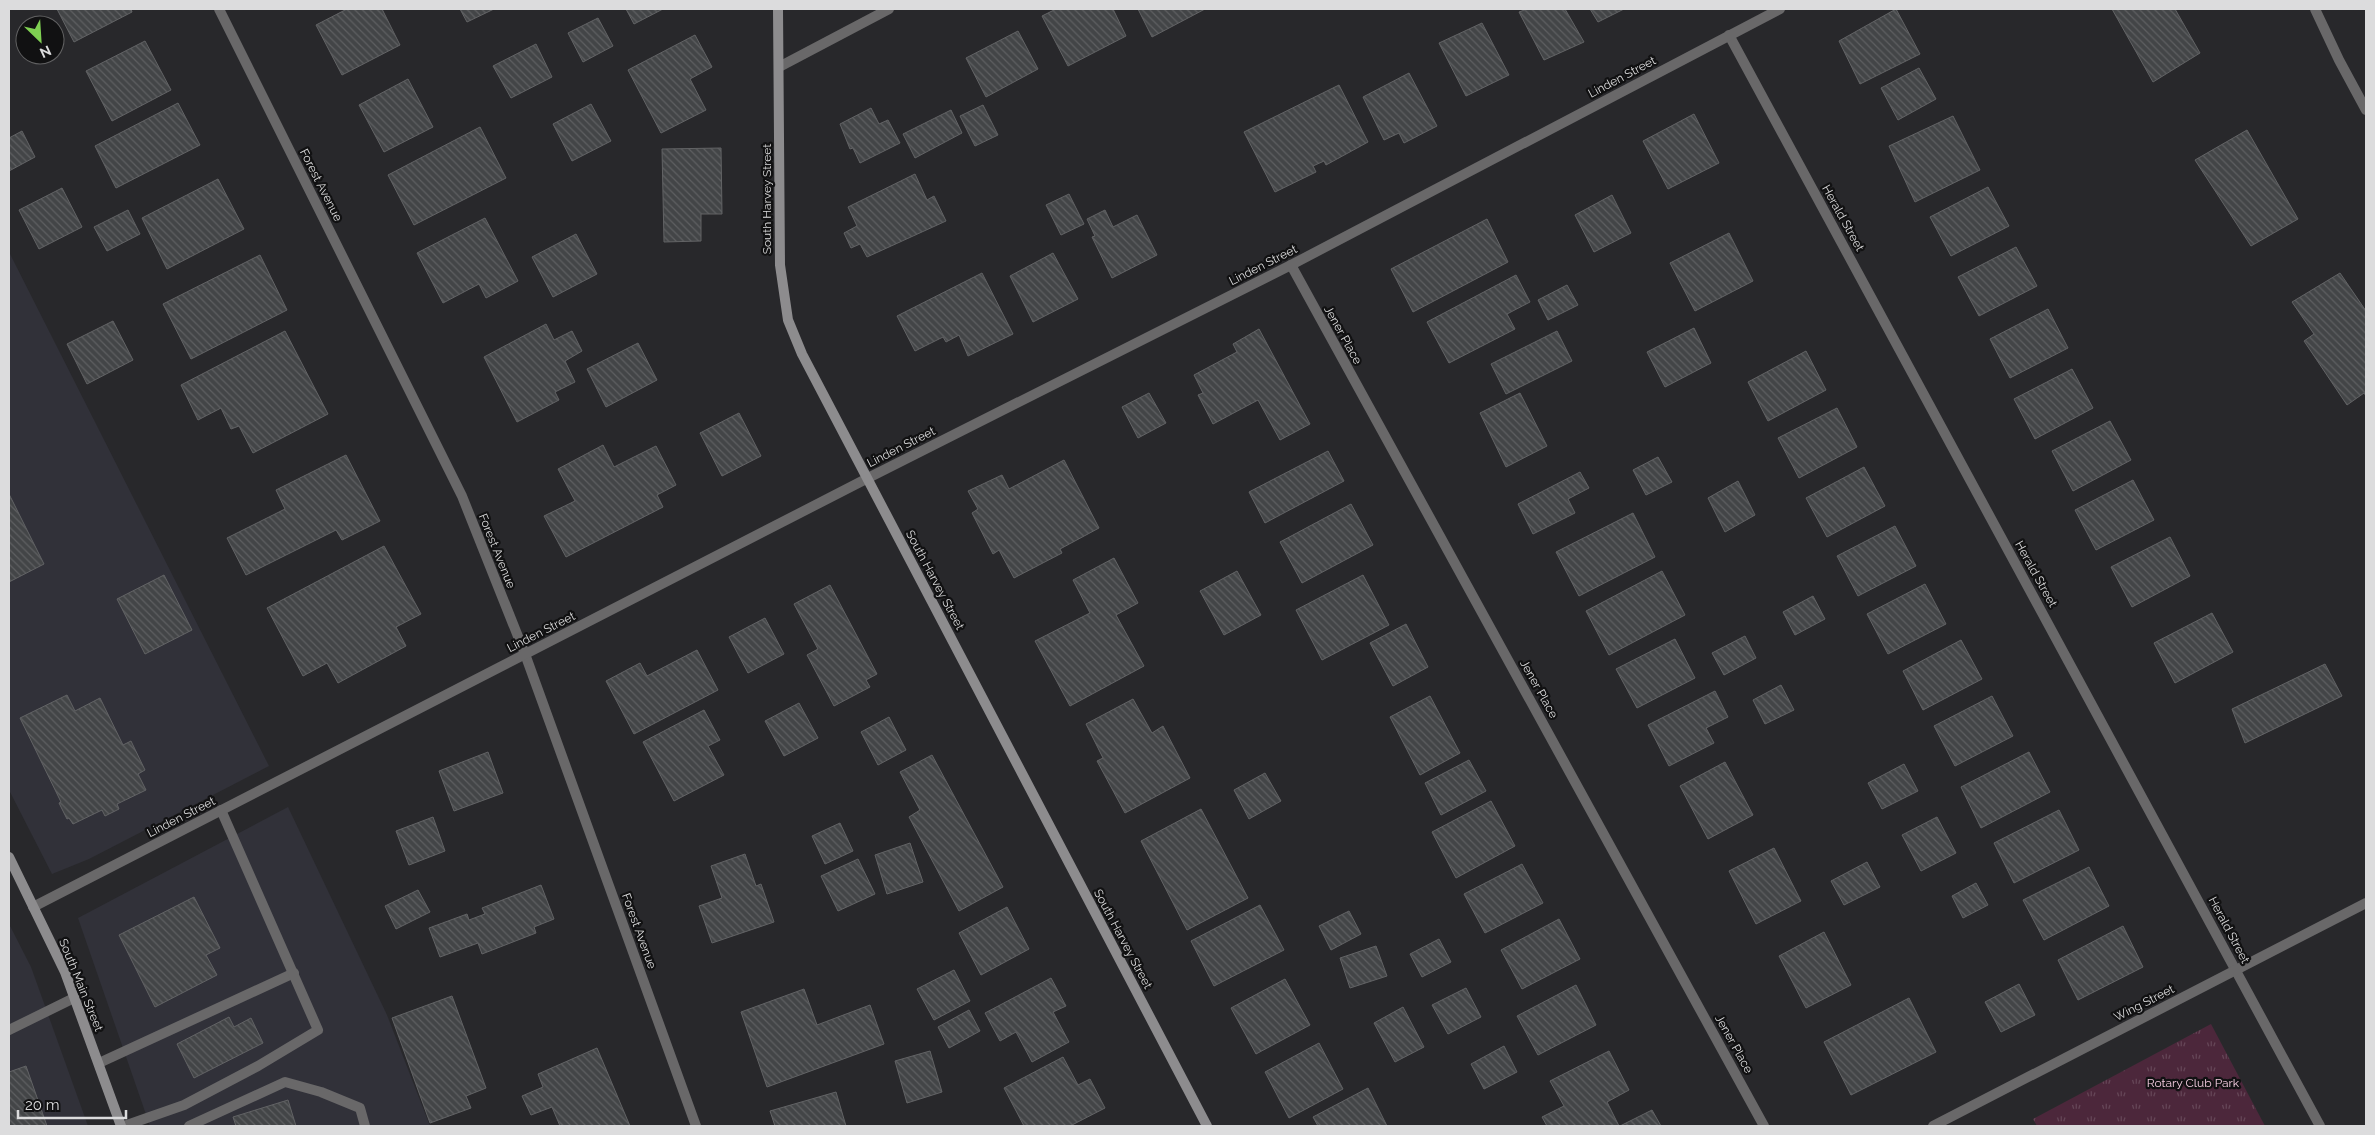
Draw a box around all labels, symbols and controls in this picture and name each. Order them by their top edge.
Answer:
north arrow [15,15,65,65]
text: N [37,42,54,61]
street label: Linden Street [1586,53,1658,101]
street label: South Harvey Street [760,144,774,254]
street label: Forest Avenue [297,146,345,224]
street label: Herald Street [1819,182,1867,254]
street label: Linden Street [1227,242,1299,288]
street label: Jener Place [1321,303,1365,367]
street label: Linden Street [865,424,937,470]
street label: Forest Avenue [476,512,518,590]
street label: South Harvey Street [903,528,967,632]
street label: Herald Street [2012,538,2060,610]
street label: Linden Street [505,609,577,655]
street label: Jener Place [1517,657,1561,721]
street label: Linden Street [145,794,217,840]
street label: South Harvey Street [1091,887,1155,991]
street label: Forest Avenue [619,891,659,971]
street label: Herald Street [2206,894,2252,966]
street label: South Main Street [56,937,106,1033]
street label: Wing Street [2111,982,2177,1024]
street label: Jener Place [1712,1012,1756,1076]
park label: Rotary Club Park [2147,1076,2240,1090]
scale bar [18,1088,125,1120]
text: 20 m [25,1096,60,1114]

